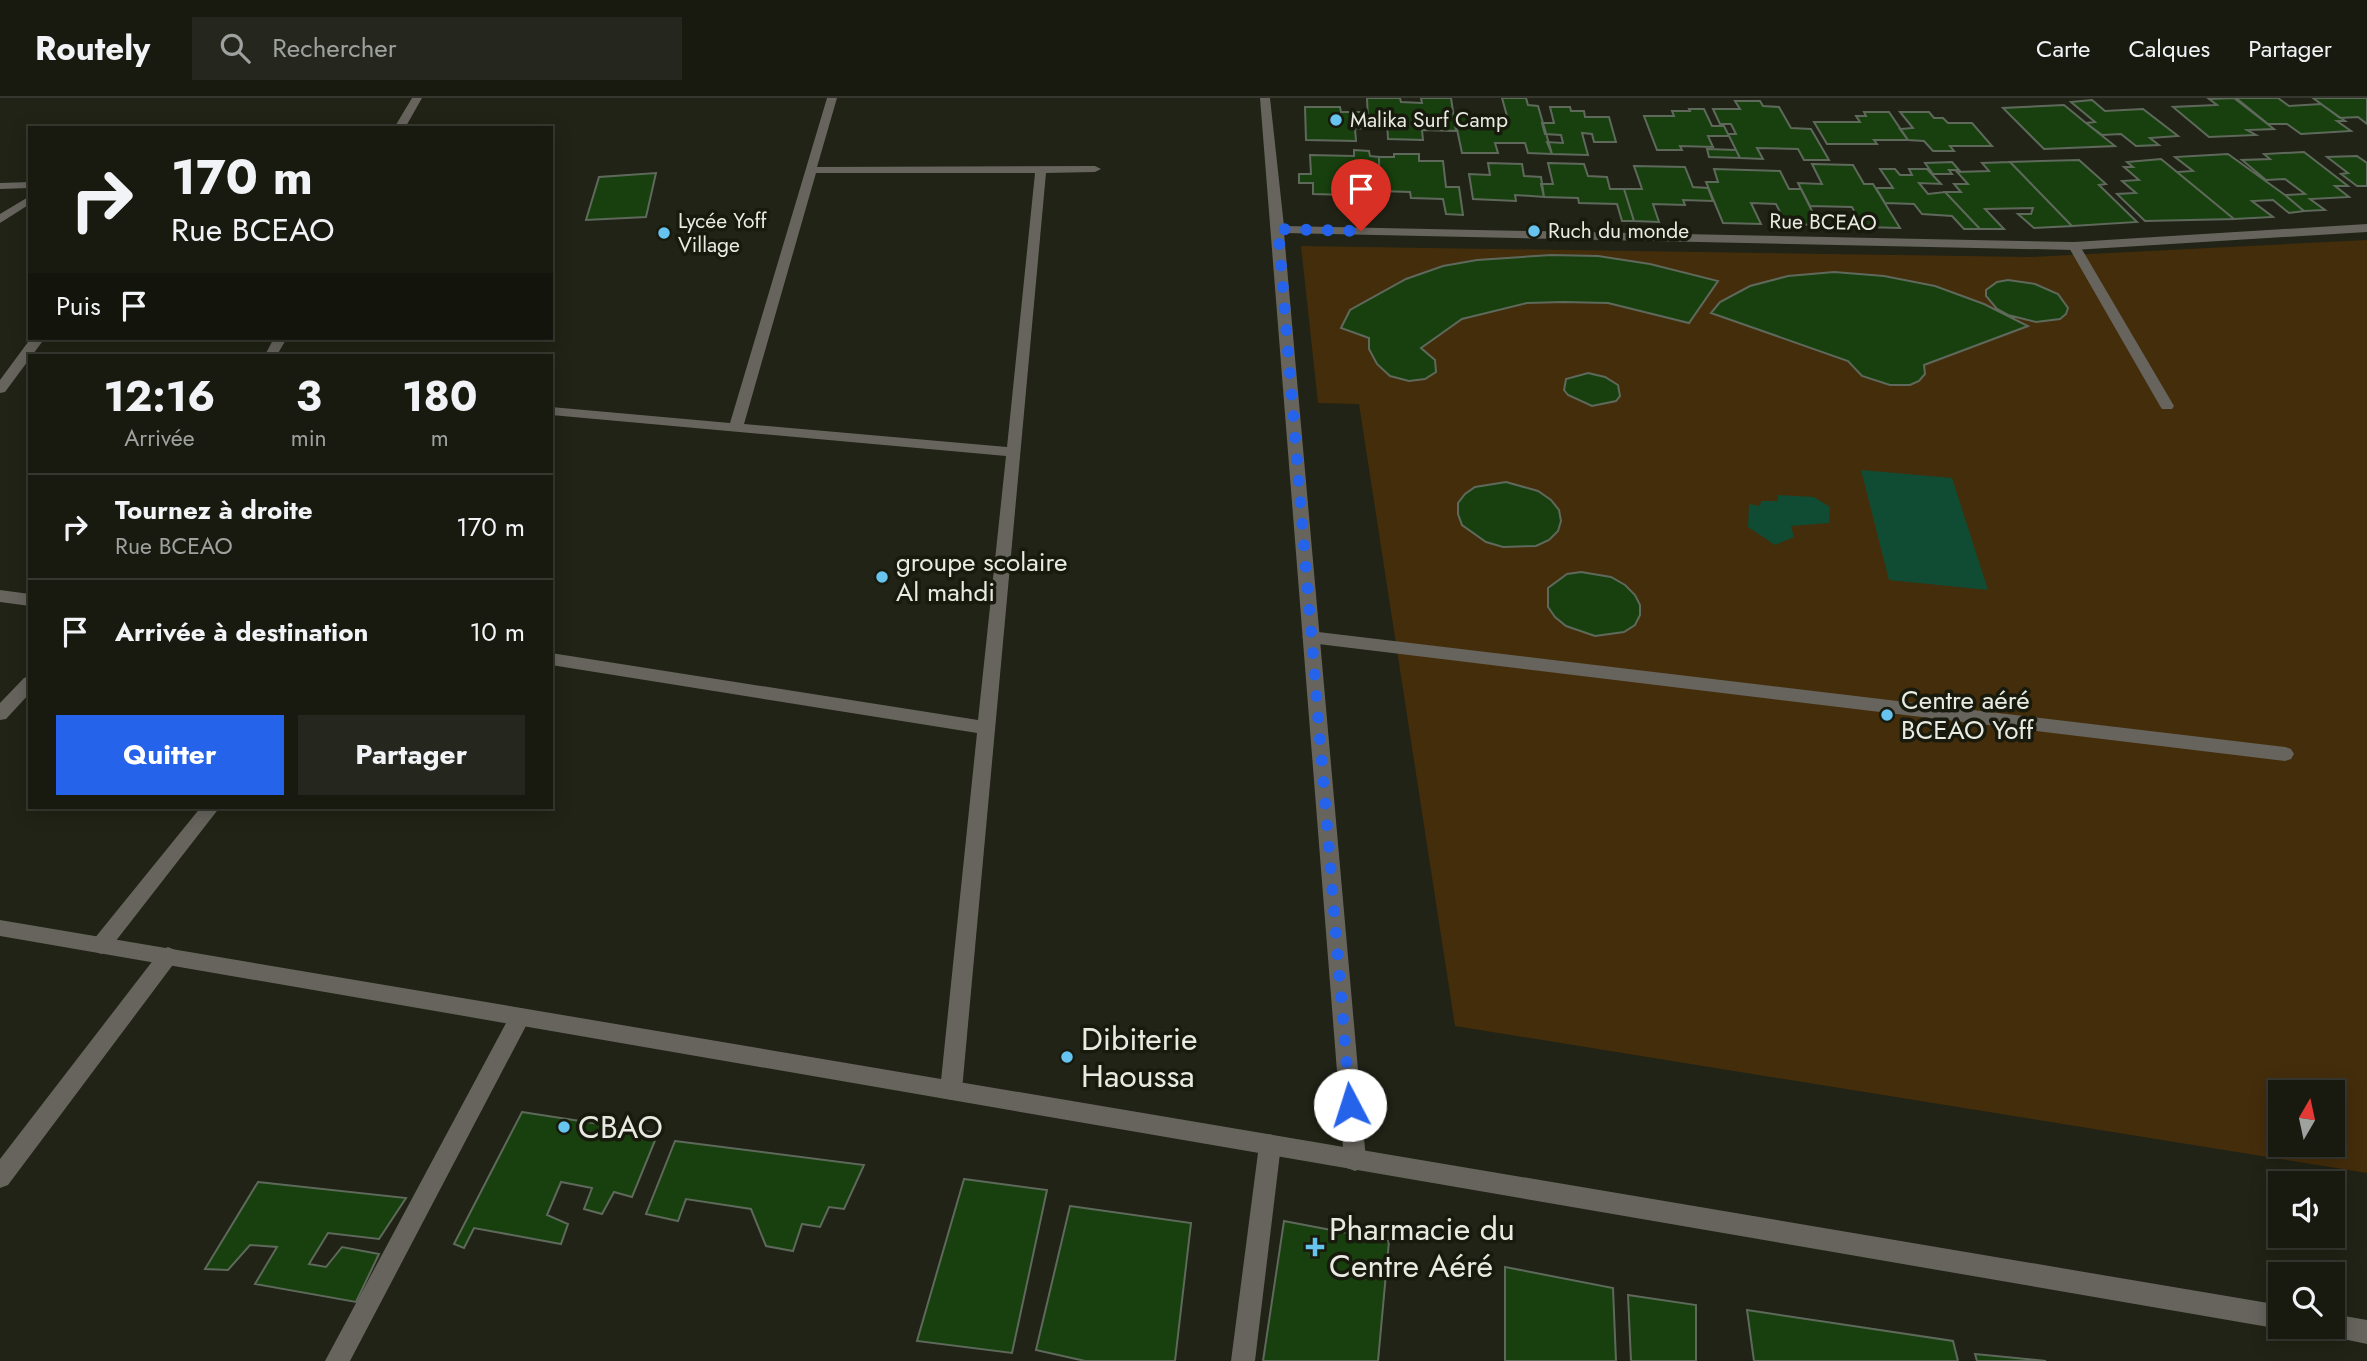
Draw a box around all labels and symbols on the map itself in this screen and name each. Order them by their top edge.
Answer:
place label: Malika Surf Camp [1350,105,1508,135]
marker: Malika Surf Camp [1328,112,1344,128]
pin [1331,159,1391,231]
place label: Lycée Yoff Village [678,206,767,260]
street label: Rue BCEAO [1769,206,1877,238]
place label: Ruch du monde [1548,216,1689,246]
marker: Ruch du monde [1526,223,1542,239]
marker: Lycée Yoff Village [656,225,672,241]
place label: groupe scolaire Al mahdi [896,543,1067,611]
marker: groupe scolaire Al mahdi [874,569,890,585]
place label: Centre aéré BCEAO Yoff [1901,681,2034,749]
marker: Centre aéré BCEAO Yoff [1879,707,1895,723]
place label: Dibiterie Haoussa [1081,1016,1198,1099]
marker: Dibiterie Haoussa [1059,1049,1075,1065]
position arrow [1313,1068,1387,1142]
north arrow [2268,1080,2345,1157]
place label: CBAO [578,1104,663,1150]
marker: CBAO [556,1119,572,1135]
place label: Pharmacie du Centre Aéré [1329,1206,1515,1289]
marker: Pharmacie du Centre Aéré [1307,1239,1323,1255]

